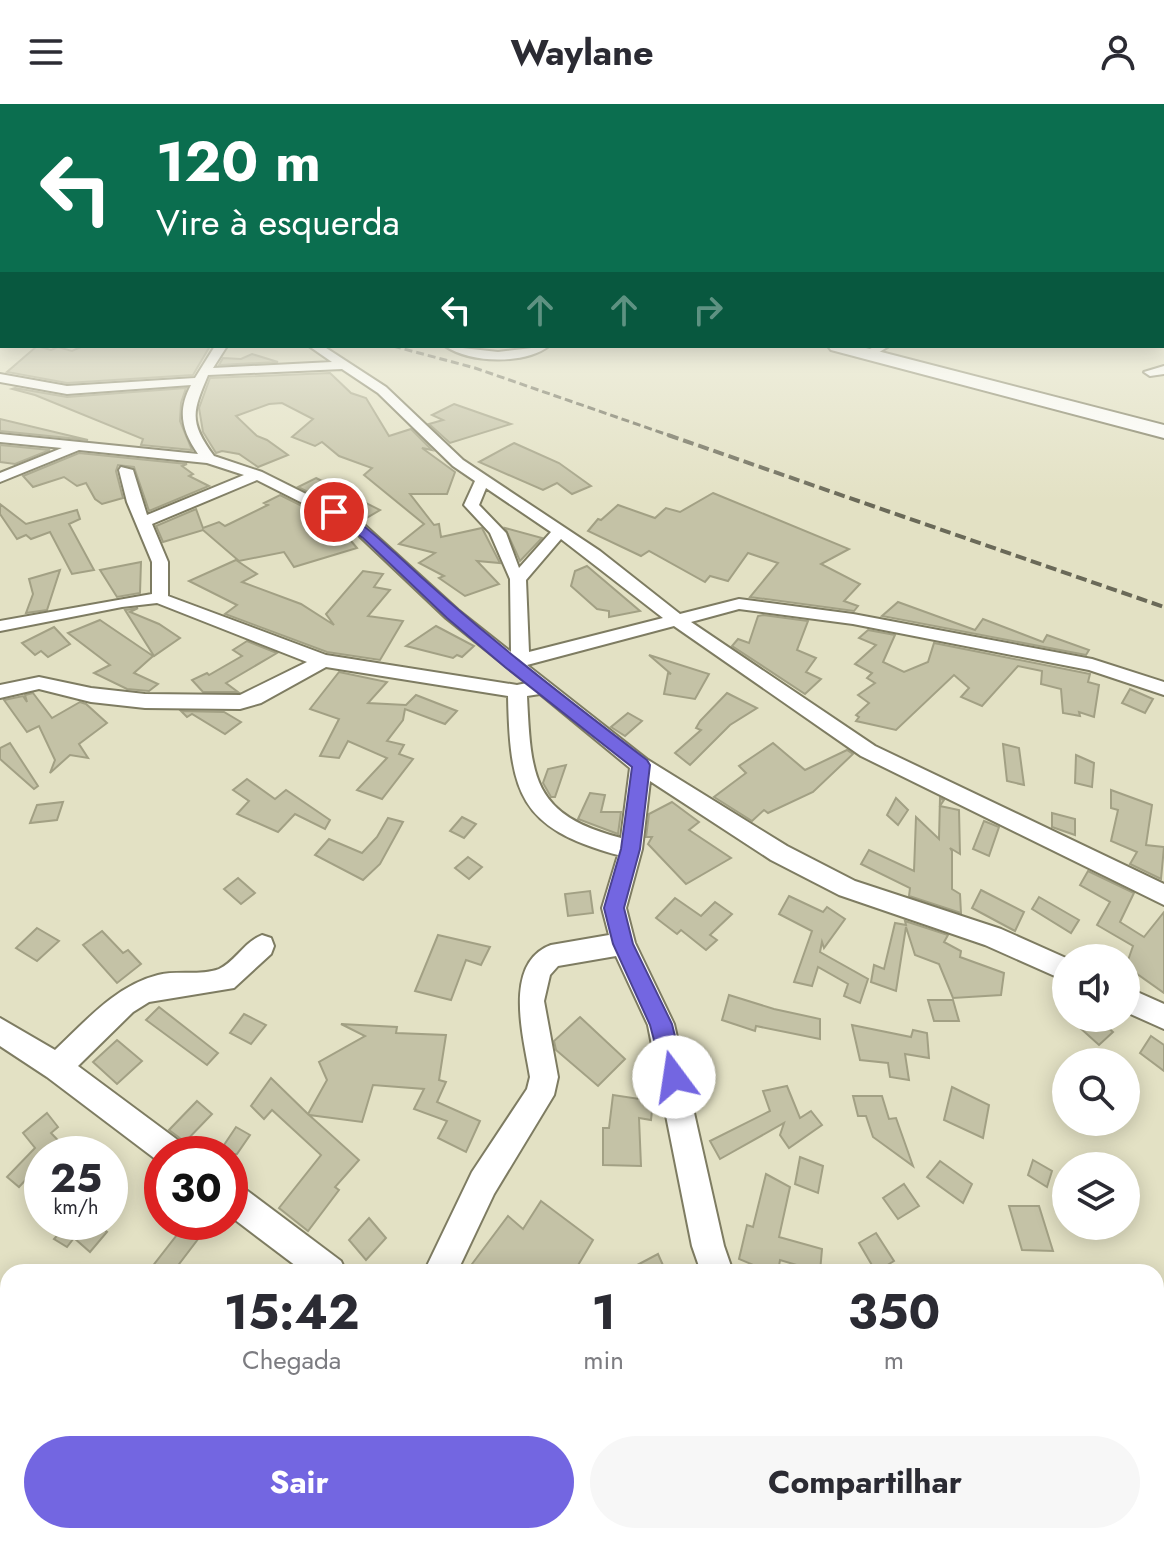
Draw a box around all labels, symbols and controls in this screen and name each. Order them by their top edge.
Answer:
text: Waylane [510,26,654,78]
icon: menu [24,30,68,74]
icon: person [1096,30,1140,74]
text: 120 m [156,121,321,202]
icon: left [24,136,128,240]
text: Vire à esquerda [156,196,400,248]
icon: left [434,288,478,332]
icon: ahead [518,288,562,332]
icon: ahead [602,288,646,332]
icon: right [686,288,730,332]
pin [300,478,368,546]
icon: arrive [312,490,356,534]
map controls [1052,944,1140,1240]
button: sound [1052,944,1140,1032]
position arrow [632,1035,716,1119]
button: search [1052,1048,1140,1136]
speed limit sign: 30 [144,1136,248,1240]
text: 25 [50,1149,102,1207]
button: layers [1052,1152,1140,1240]
text: km/h [53,1193,99,1222]
text: 15:42 [224,1278,360,1347]
text: 1 [591,1278,616,1347]
text: 350 [848,1278,940,1347]
text: Chegada [242,1341,341,1379]
text: min [583,1341,624,1379]
text: m [884,1341,904,1379]
button: Sair [24,1436,574,1528]
button: Compartilhar [590,1436,1140,1528]

